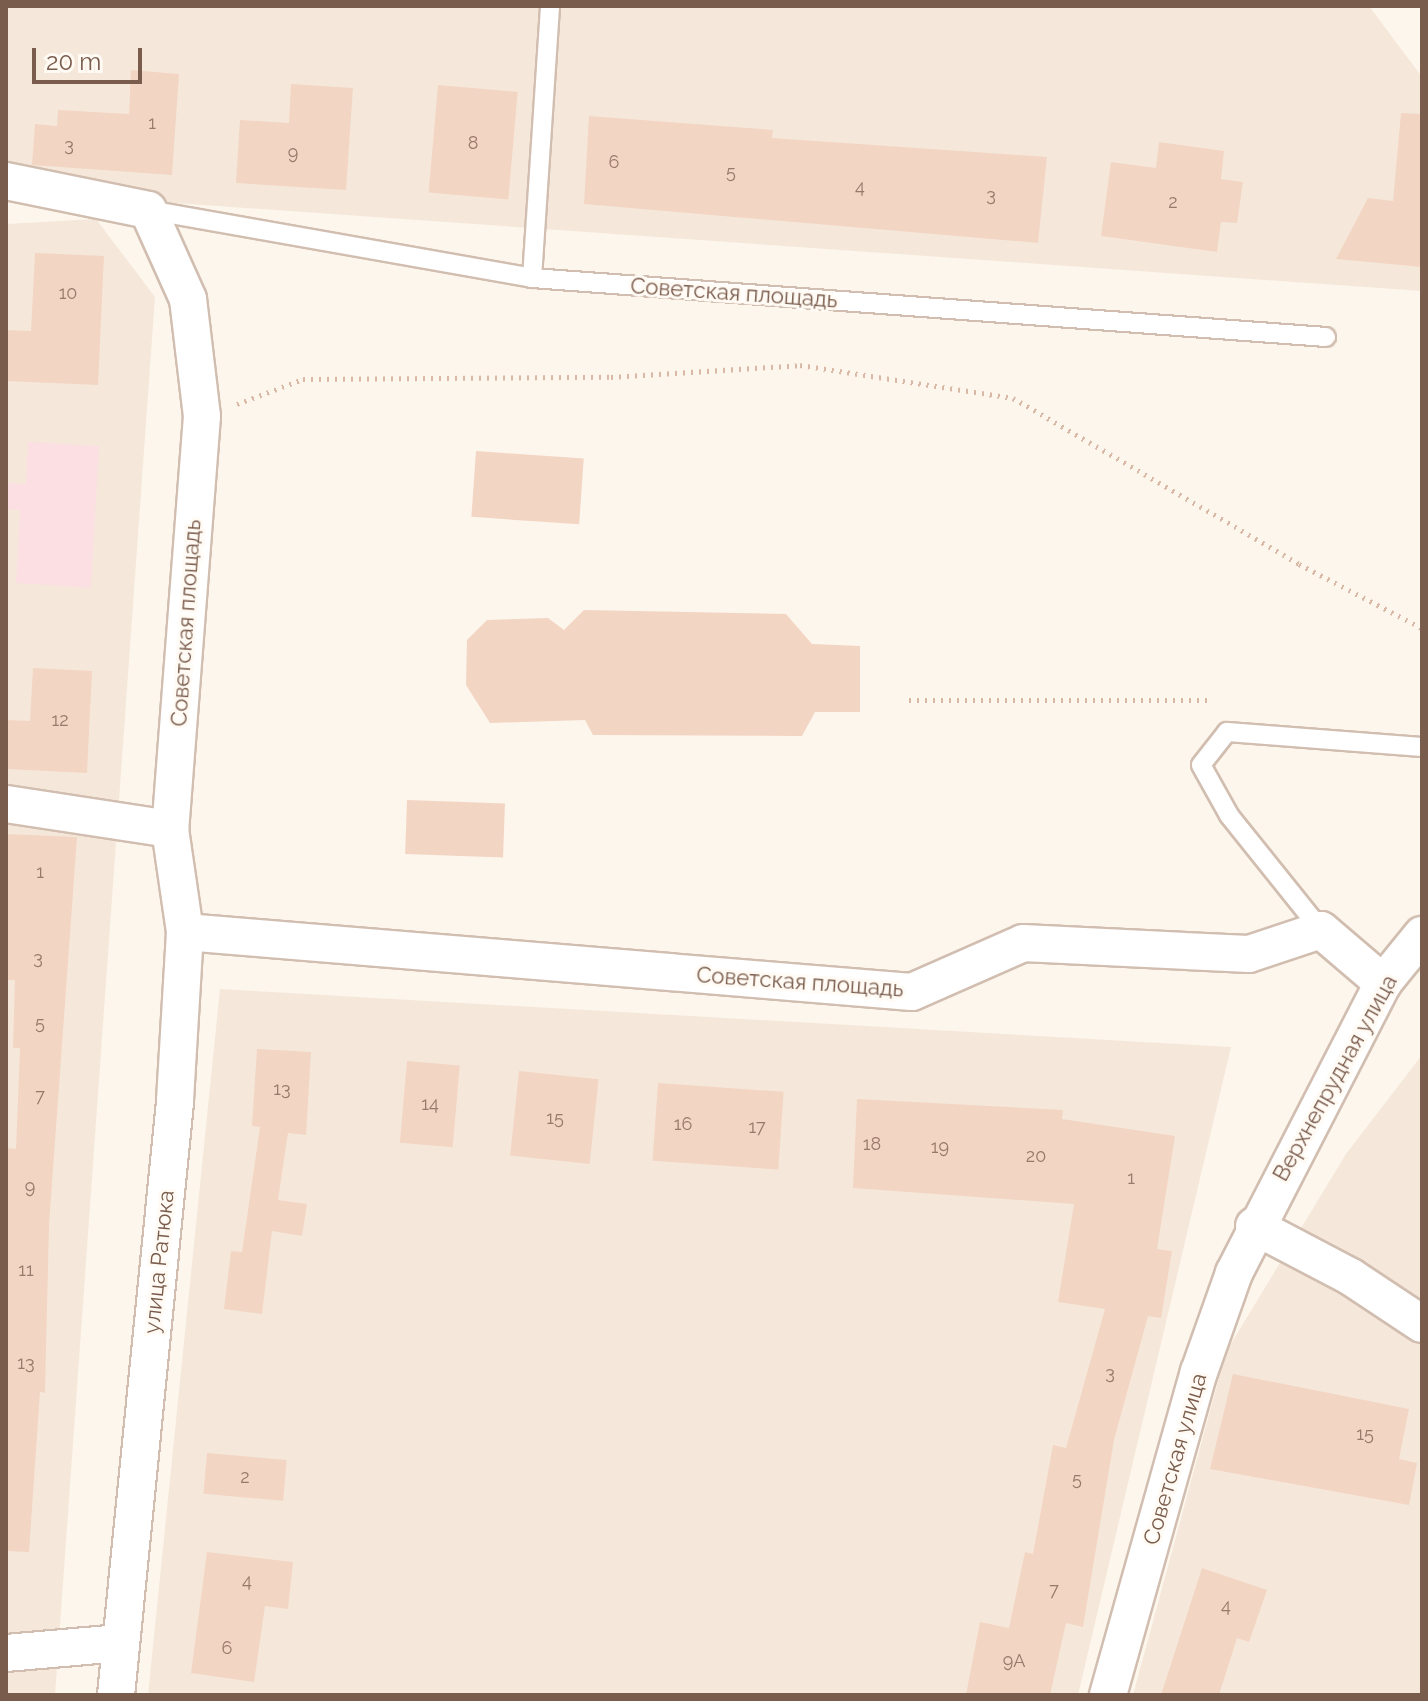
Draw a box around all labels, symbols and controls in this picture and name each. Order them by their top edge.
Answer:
scale bar [36,32,146,82]
text: 20 m [46,47,101,76]
house number: 1 [148,112,156,134]
house number: 8 [468,132,478,154]
house number: 3 [64,134,74,156]
house number: 9 [288,142,298,164]
house number: 6 [609,151,619,173]
house number: 5 [726,161,736,183]
house number: 4 [855,176,865,198]
house number: 3 [986,184,996,206]
house number: 2 [1168,191,1178,213]
street label: Советская площадь [630,273,838,313]
house number: 10 [59,282,77,304]
street label: Советская площадь [166,519,206,727]
house number: 12 [51,709,69,731]
house number: 1 [36,861,44,883]
house number: 3 [33,947,43,969]
street label: Советская площадь [696,962,904,1002]
street label: Верхнепрудная улица [1267,970,1403,1186]
house number: 5 [35,1012,45,1034]
house number: 13 [273,1078,291,1100]
house number: 7 [35,1085,45,1107]
house number: 14 [421,1093,439,1115]
house number: 15 [546,1107,564,1129]
house number: 16 [674,1113,692,1135]
house number: 17 [748,1116,766,1138]
house number: 18 [863,1133,881,1155]
house number: 19 [931,1136,949,1158]
house number: 20 [1026,1145,1046,1167]
house number: 1 [1127,1167,1135,1189]
house number: 9 [25,1176,35,1198]
street label: улица Ратюка [138,1189,180,1335]
house number: 11 [18,1259,34,1281]
house number: 13 [17,1352,35,1374]
house number: 3 [1105,1362,1115,1384]
street label: Советская улица [1138,1370,1212,1548]
house number: 15 [1356,1423,1374,1445]
house number: 2 [240,1466,250,1488]
house number: 5 [1072,1468,1082,1490]
house number: 4 [242,1570,252,1592]
house number: 7 [1049,1579,1059,1601]
house number: 4 [1221,1595,1231,1617]
house number: 6 [222,1637,232,1659]
house number: 9А [1003,1650,1025,1672]

